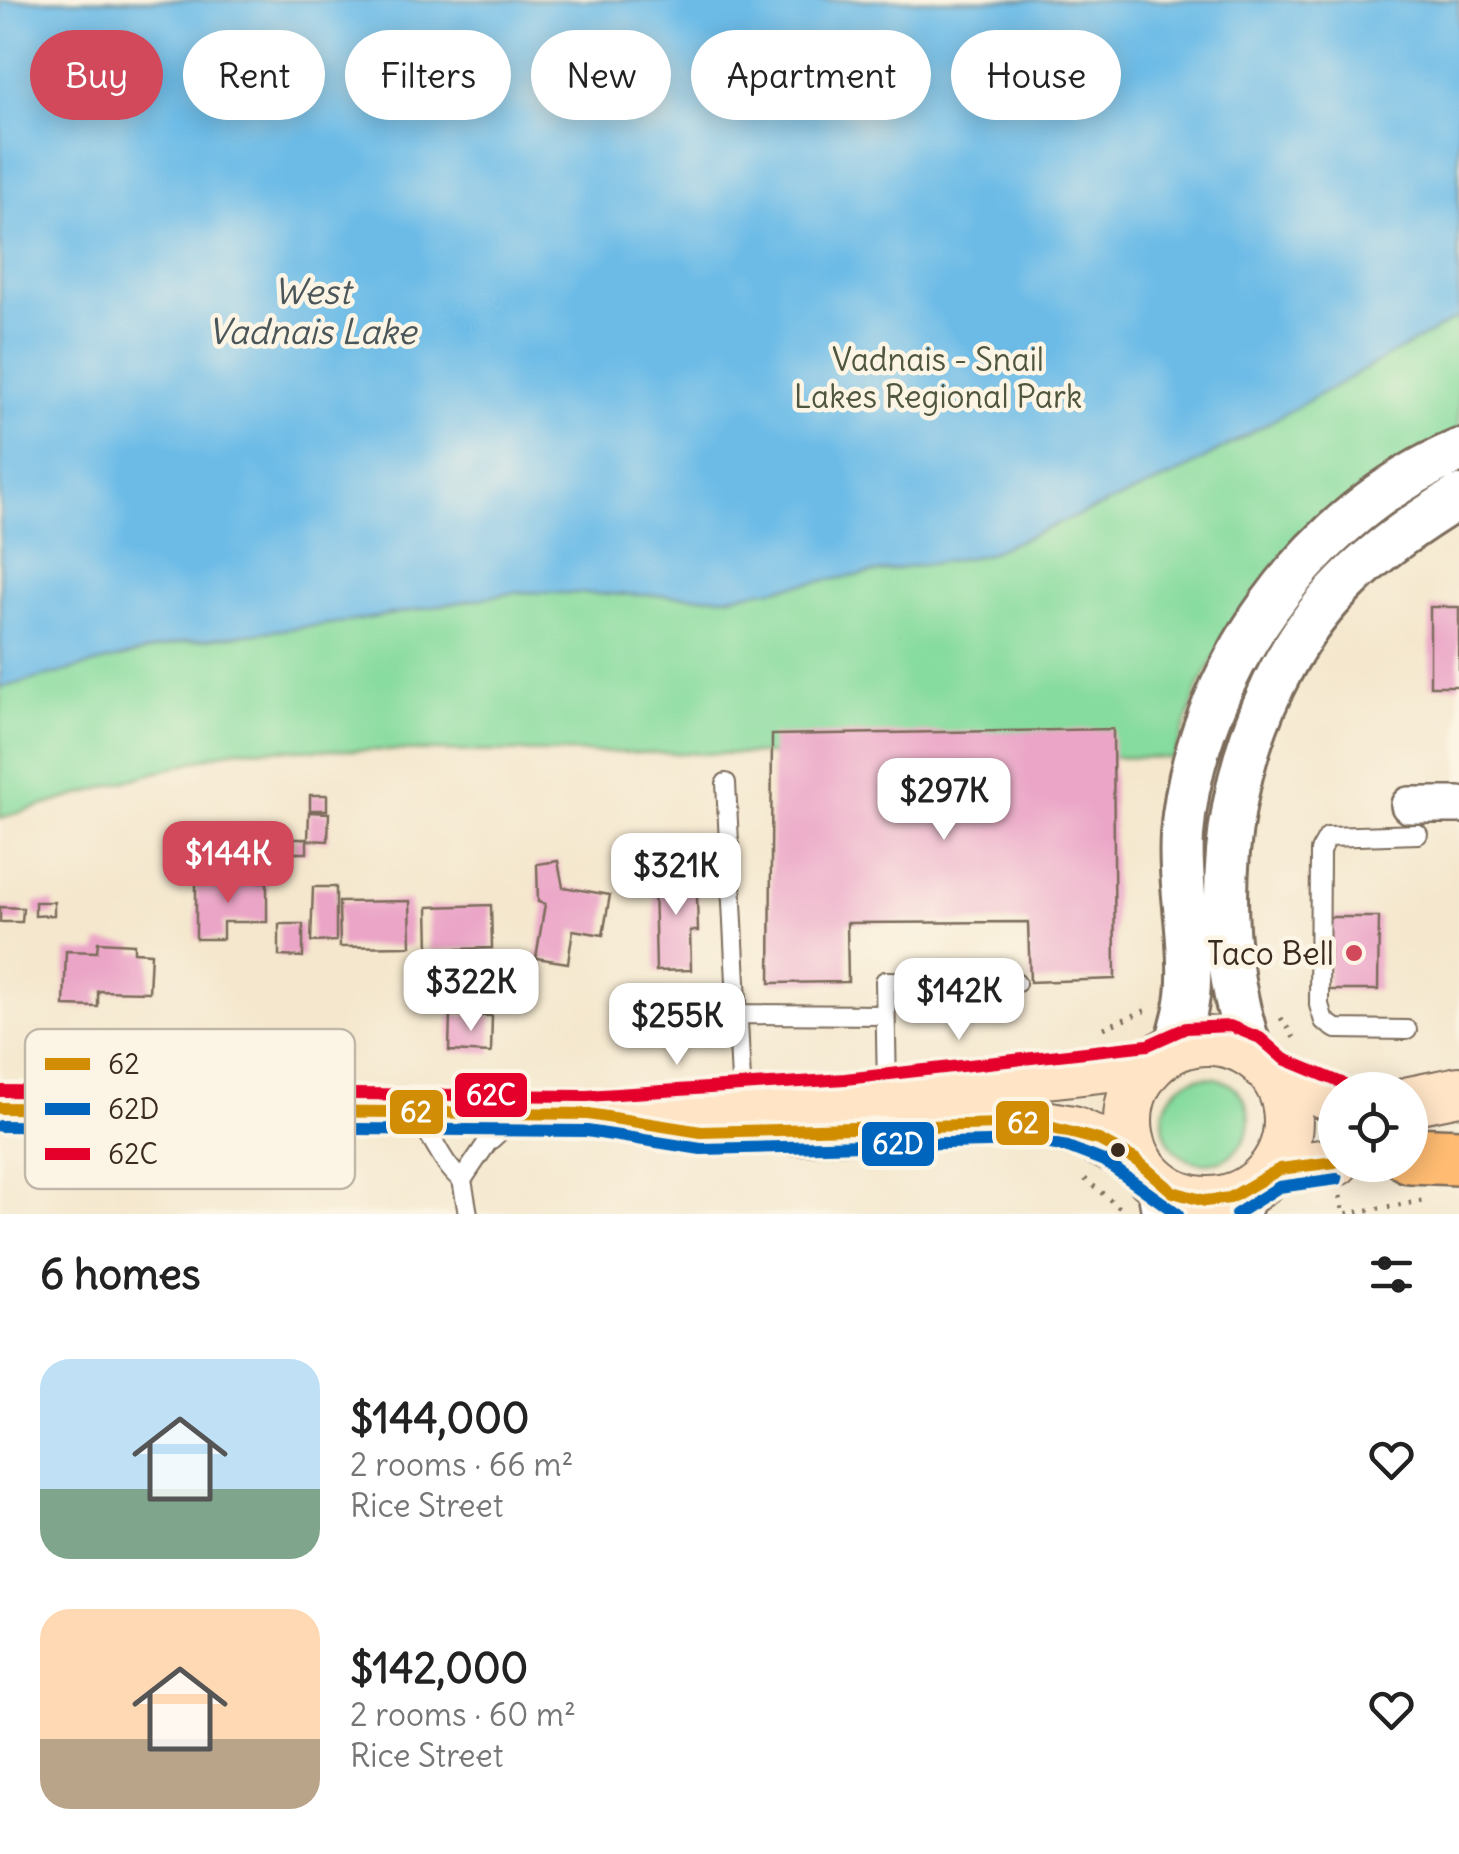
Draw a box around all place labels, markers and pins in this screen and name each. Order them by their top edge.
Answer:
pin: $297K [874,758,1014,843]
pin: $144K [158,821,298,906]
pin: $321K [606,833,746,918]
place label: Taco Bell [1207,933,1334,974]
marker: Taco Bell [1343,942,1365,964]
pin: $322K [401,949,541,1034]
pin: $142K [889,958,1029,1043]
pin: $255K [607,983,747,1068]
unlabelled marker [1108,1140,1128,1160]

